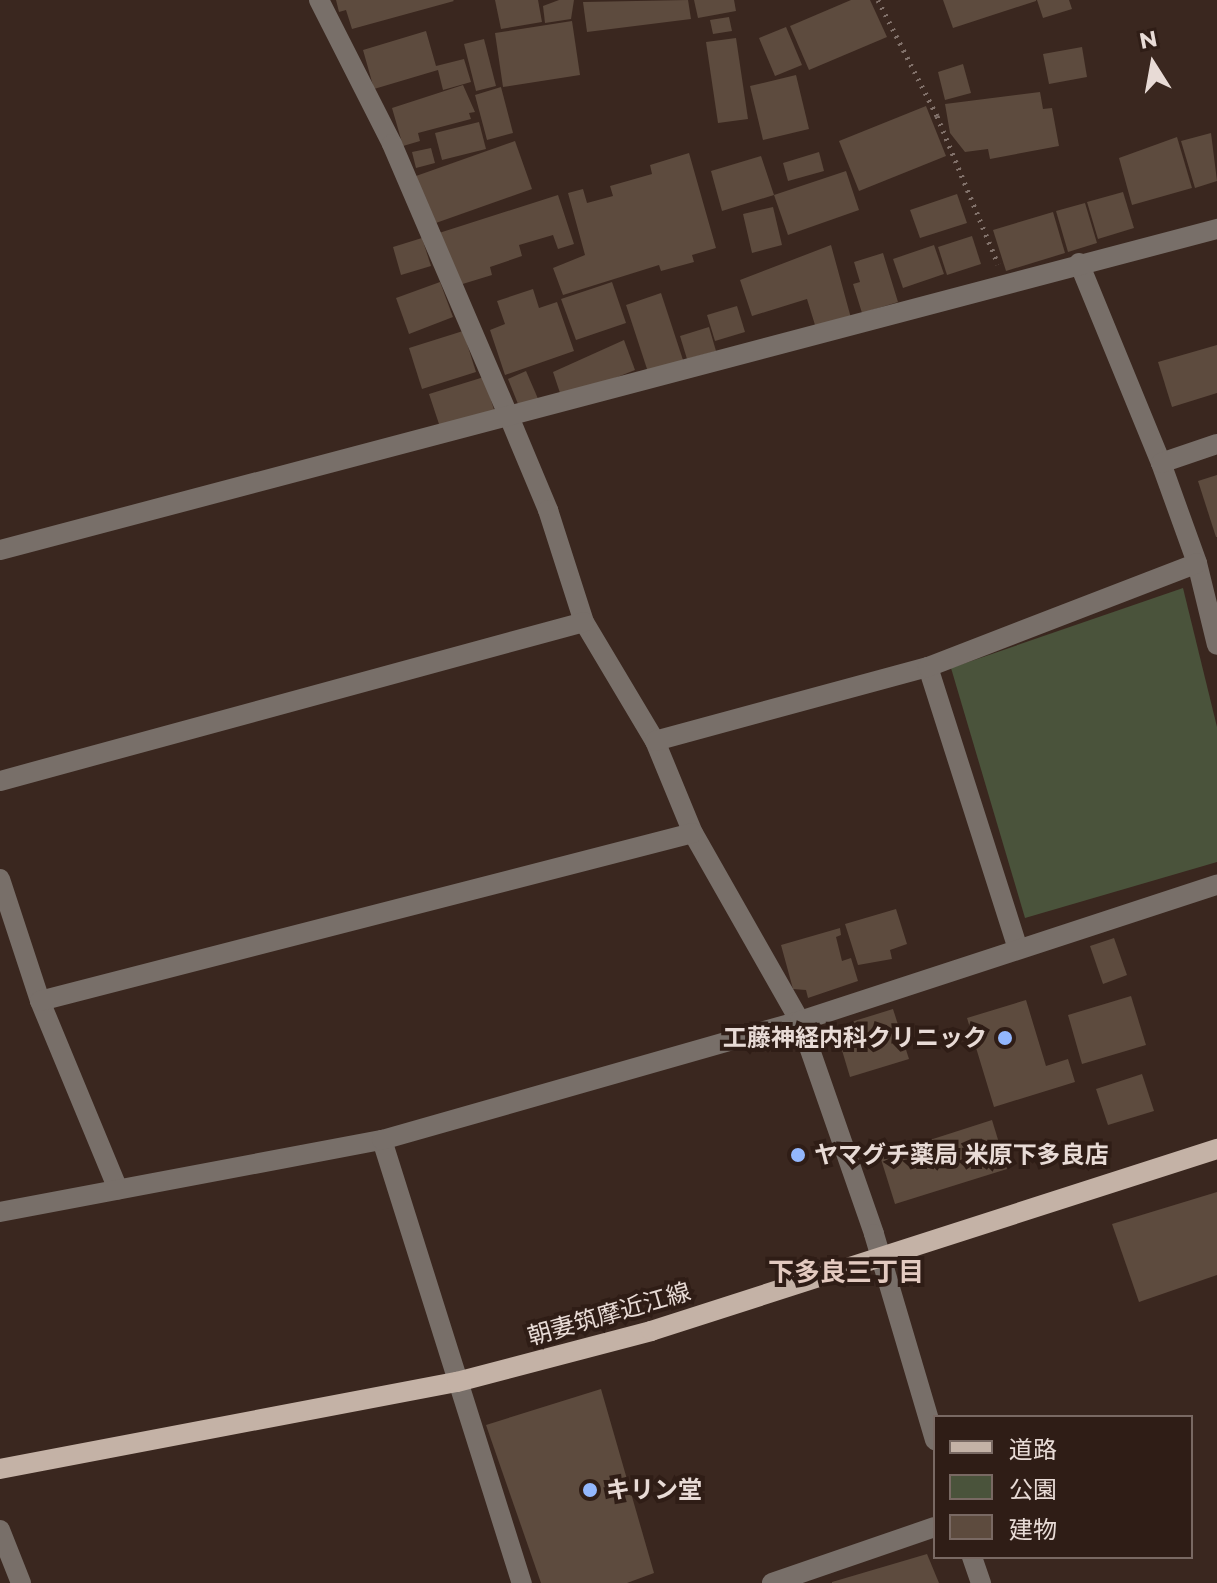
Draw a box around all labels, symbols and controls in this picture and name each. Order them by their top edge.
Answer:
north arrow [1113,24,1193,104]
text: N [1137,25,1160,55]
place label: 工藤神経内科クリニック [723,1024,987,1052]
marker: 工藤神経内科クリニック [994,1027,1016,1049]
place label: ヤマグチ薬局 米原下多良店 [814,1141,1109,1169]
marker: ヤマグチ薬局 米原下多良店 [789,1146,807,1164]
district label: 下多良三丁目 [768,1257,924,1289]
street label: 朝妻筑摩近江線 [524,1277,694,1351]
legend [933,1415,1193,1559]
text: 道路 [1009,1435,1057,1464]
text: 公園 [1009,1475,1057,1504]
place label: キリン堂 [606,1476,702,1504]
marker: キリン堂 [581,1481,599,1499]
text: 建物 [1009,1515,1057,1544]

